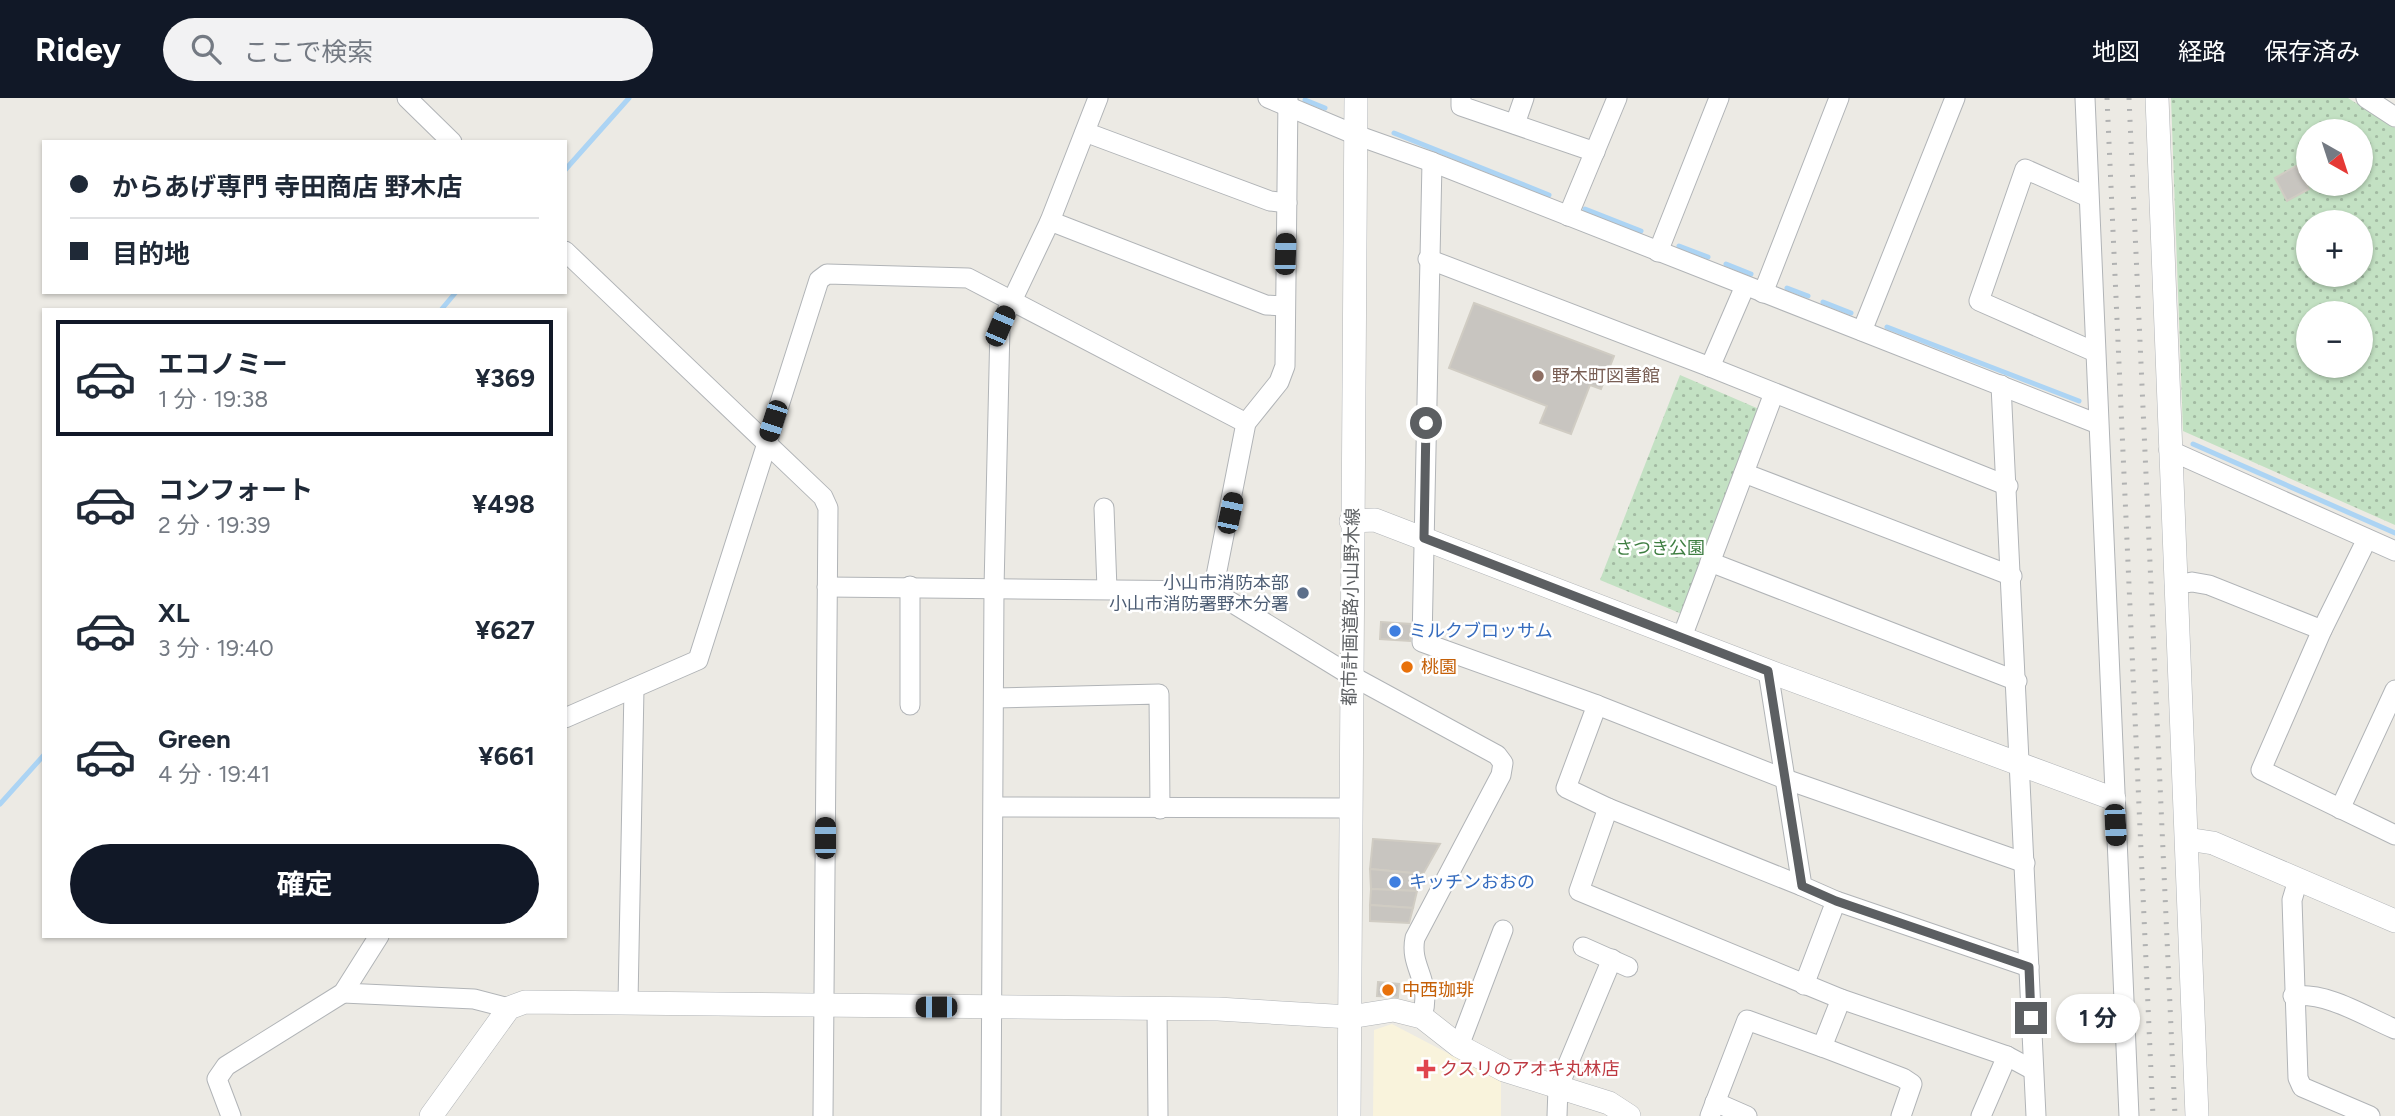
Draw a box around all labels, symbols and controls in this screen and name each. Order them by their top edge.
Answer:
search box [163,18,653,81]
text: Ridey [35,30,121,69]
icon: search [187,30,225,68]
text: ここで検索 [243,36,373,68]
text: 地図 [2092,37,2140,66]
text: 経路 [2178,37,2226,66]
text: 保存済み [2264,37,2360,66]
north arrow [2296,119,2373,196]
map controls [2296,119,2373,378]
text: からあげ専門 寺田商店 野木店 [112,171,462,203]
button: + [2296,210,2373,287]
car [1274,233,1297,275]
text: 目的地 [112,238,190,270]
button: − [2296,301,2373,378]
car [983,303,1018,349]
icon: car [74,347,137,410]
text: エコノミー [158,348,288,380]
text: ¥369 [475,362,535,394]
place label: 野木町図書館 [1552,365,1660,387]
marker: 野木町図書館 [1530,368,1546,384]
text: 1 分 · 19:38 [158,385,268,413]
car [757,398,790,444]
route start [1410,407,1442,439]
icon: car [74,473,137,536]
text: コンフォート [158,474,313,506]
text: ¥498 [472,488,535,520]
car [1216,490,1245,536]
street label: 都市計画道路小山野木線 [1338,508,1364,706]
text: 2 分 · 19:39 [158,511,271,539]
park label: さつき公園 [1615,537,1705,559]
place label: 小山市消防本部 小山市消防署野木分署 [1109,572,1289,615]
marker: 小山市消防本部 小山市消防署野木分署 [1295,585,1311,601]
text: XL [158,597,190,629]
icon: car [74,599,137,662]
text: ¥627 [475,614,535,646]
place label: ミルクブロッサム [1409,620,1553,642]
marker: ミルクブロッサム [1387,623,1403,639]
text: 3 分 · 19:40 [158,634,274,662]
place label: 桃園 [1421,656,1457,678]
marker: 桃園 [1399,659,1415,675]
text: Green [158,723,231,755]
icon: car [74,725,137,788]
text: ¥661 [478,740,535,772]
text: 4 分 · 19:41 [158,760,270,788]
car [2104,803,2127,847]
car [815,817,836,859]
button: 確定 [70,844,539,924]
place label: キッチンおおの [1409,871,1535,893]
marker: キッチンおおの [1387,874,1403,890]
place label: 中西珈琲 [1402,979,1474,1001]
marker: 中西珈琲 [1380,982,1396,998]
callout: 1 分 [2056,993,2140,1042]
car [916,997,958,1018]
route end [2015,1002,2047,1034]
text: 1 分 [2079,1004,2117,1032]
place label: クスリのアオキ丸林店 [1440,1058,1619,1080]
marker: クスリのアオキ丸林店 [1418,1061,1434,1077]

